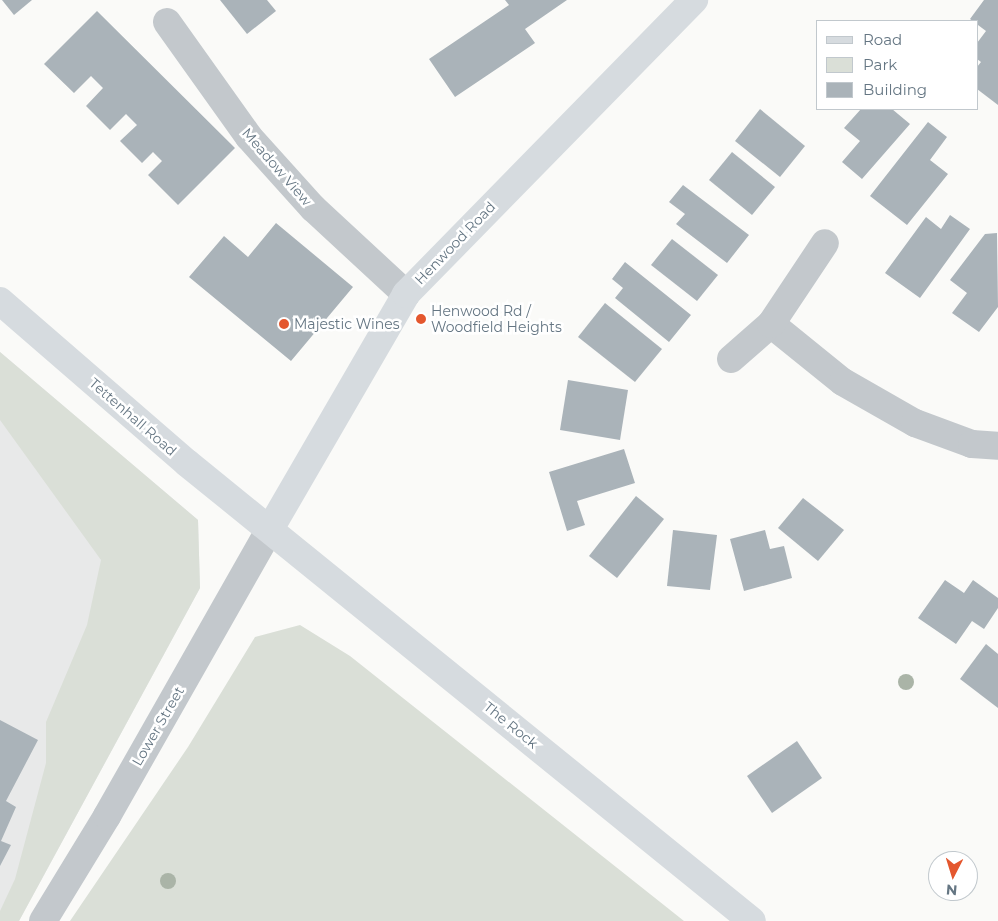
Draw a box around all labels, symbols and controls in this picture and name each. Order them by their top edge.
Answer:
legend [816,20,978,110]
text: Road [863,30,902,49]
text: Park [863,55,897,74]
text: Building [863,80,927,99]
street label: Meadow View [239,125,315,209]
street label: Henwood Road [411,198,499,288]
place label: Henwood Rd / Woodfield Heights [431,303,562,336]
marker: Henwood Rd / Woodfield Heights [415,313,427,325]
place label: Majestic Wines [294,316,400,332]
marker: Majestic Wines [278,318,290,330]
street label: Tettenhall Road [86,375,180,459]
street label: Lower Street [129,683,187,769]
street label: The Rock [481,698,541,752]
north arrow [928,851,978,901]
text: N [945,880,958,899]

